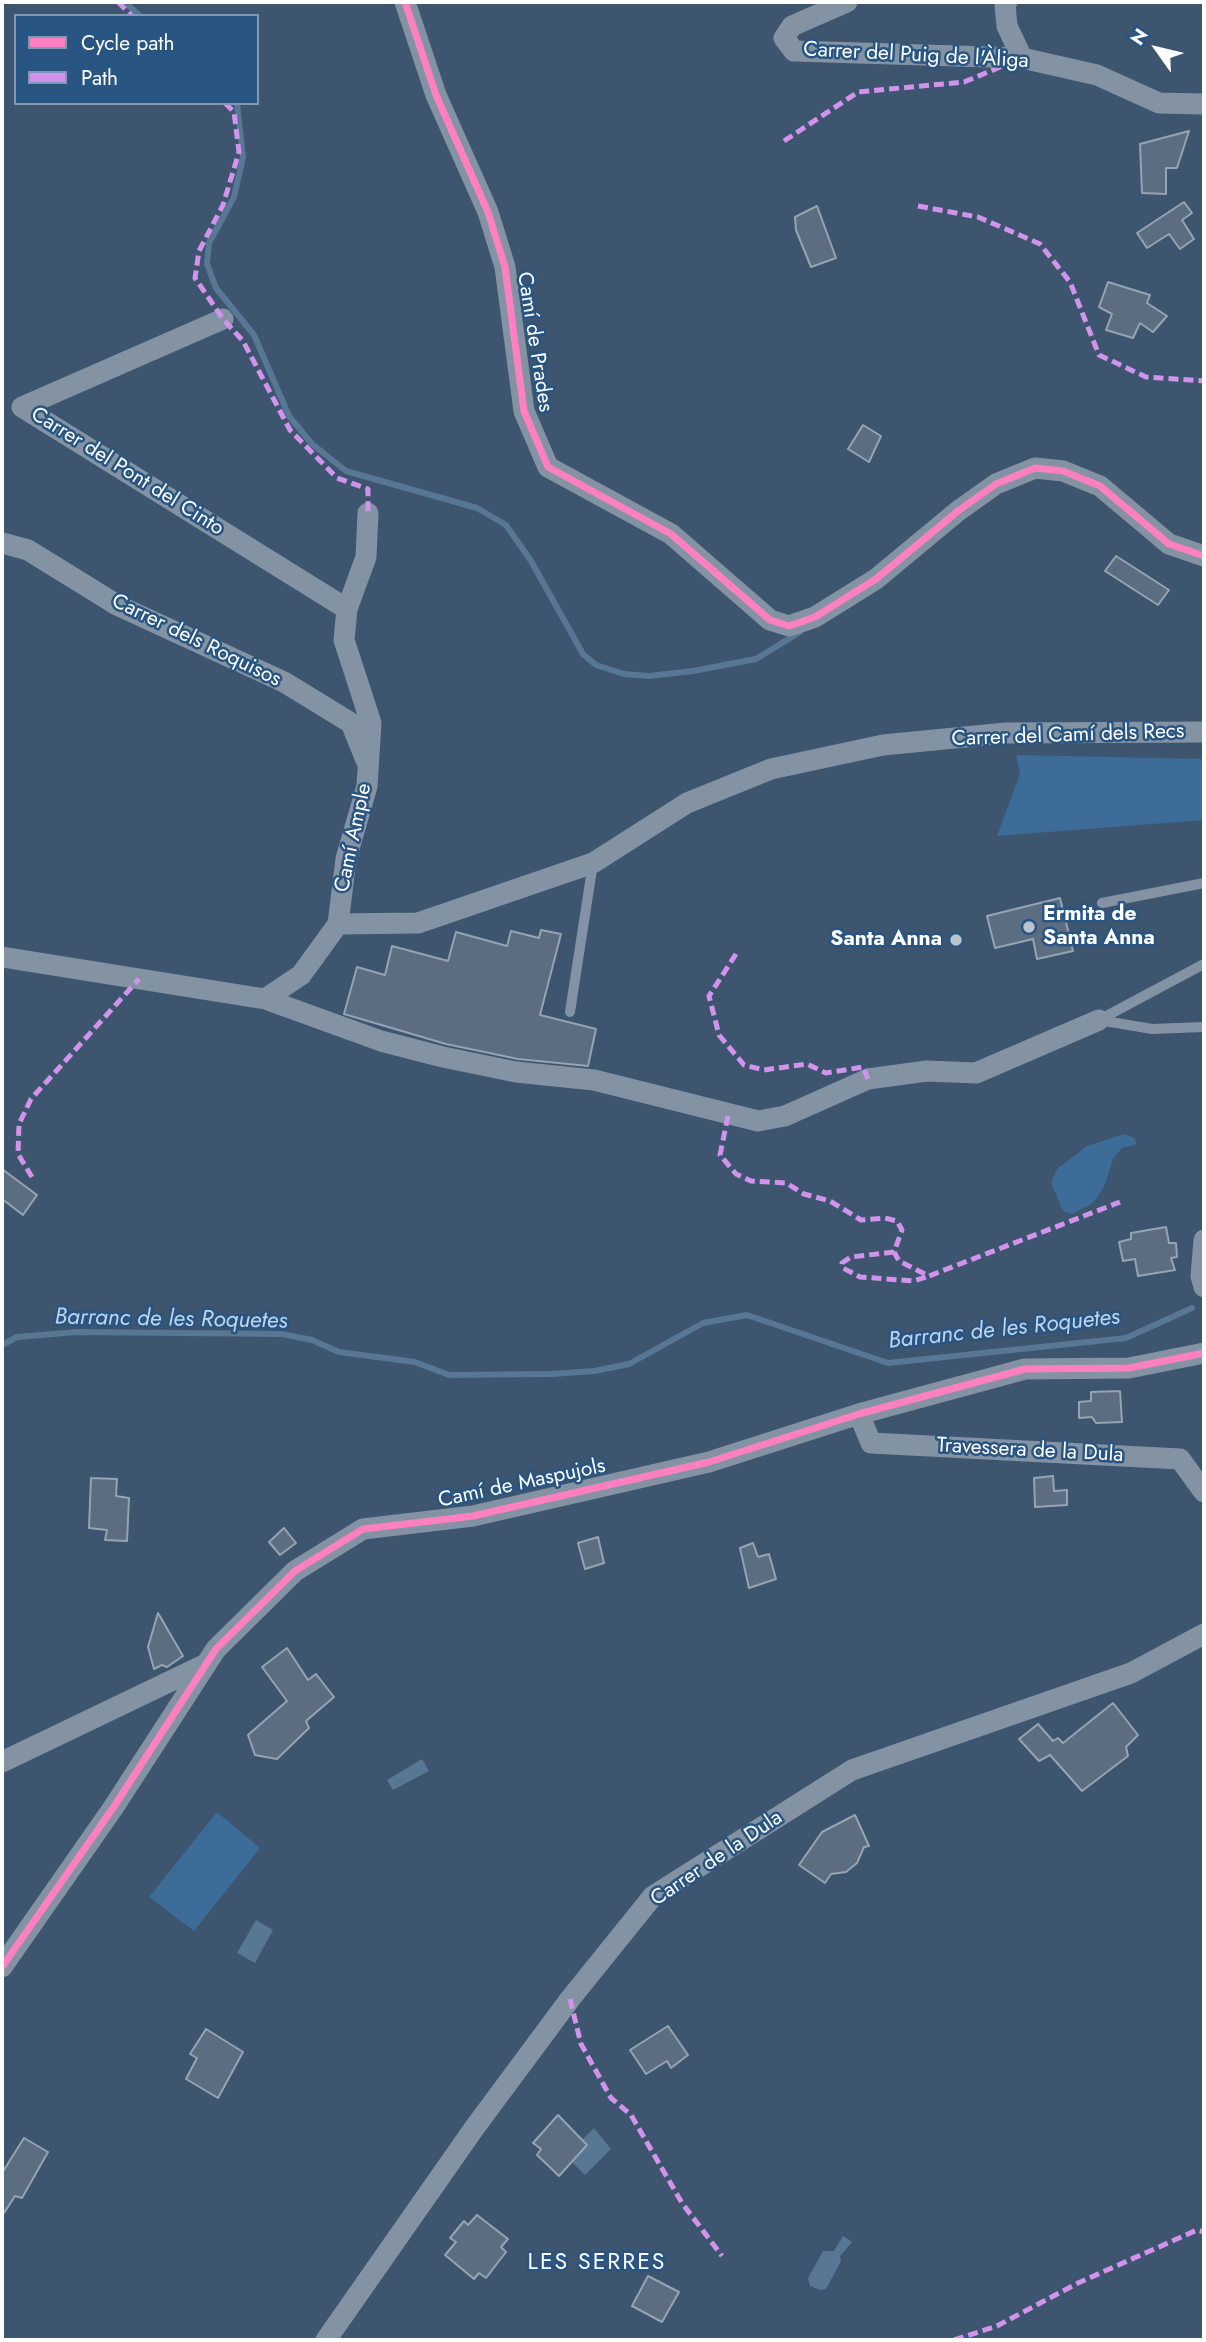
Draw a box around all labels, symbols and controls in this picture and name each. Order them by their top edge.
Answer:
legend [14,14,259,105]
north arrow [1122,14,1192,84]
text: N [1124,23,1155,51]
text: Cycle path [81,28,174,58]
street label: Carrer del Puig de l'Àliga [803,38,1029,74]
text: Path [81,63,118,93]
street label: Camí de Prades [510,270,558,414]
street label: Carrer del Pont del Cinto [26,402,228,542]
street label: Carrer dels Roquisos [107,589,285,693]
street label: Carrer del Camí dels Recs [951,719,1185,753]
street label: Camí Ample [330,781,378,895]
place label: Ermita de Santa Anna [1043,902,1155,952]
marker: Ermita de Santa Anna [1021,919,1037,935]
place label: Santa Anna [830,927,942,953]
marker: Santa Anna [948,932,964,948]
water label: Barranc de les Roquetes [54,1304,288,1336]
water label: Barranc de les Roquetes [887,1304,1121,1356]
street label: Travessera de la Dula [936,1434,1124,1468]
street label: Camí de Maspujols [436,1454,608,1514]
street label: Carrer de la Dula [646,1806,788,1912]
district label: LES SERRES [529,2249,665,2277]

